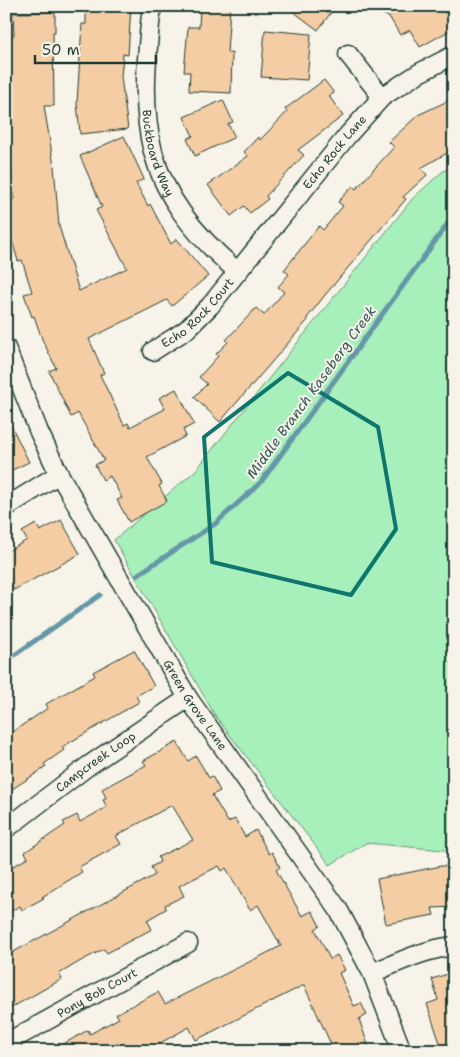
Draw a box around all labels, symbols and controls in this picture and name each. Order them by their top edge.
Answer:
scale bar [35,32,156,64]
text: 50 m [42,40,80,60]
street label: Buckboard Way [138,109,178,199]
street label: Echo Rock Lane [299,112,370,193]
street label: Echo Rock Court [158,275,237,352]
water label: Middle Branch Kaseberg Creek [242,302,380,482]
street label: Green Grove Lane [160,657,231,754]
street label: Campcreek Loop [52,728,139,796]
street label: Pony Bob Court [54,964,140,1021]

